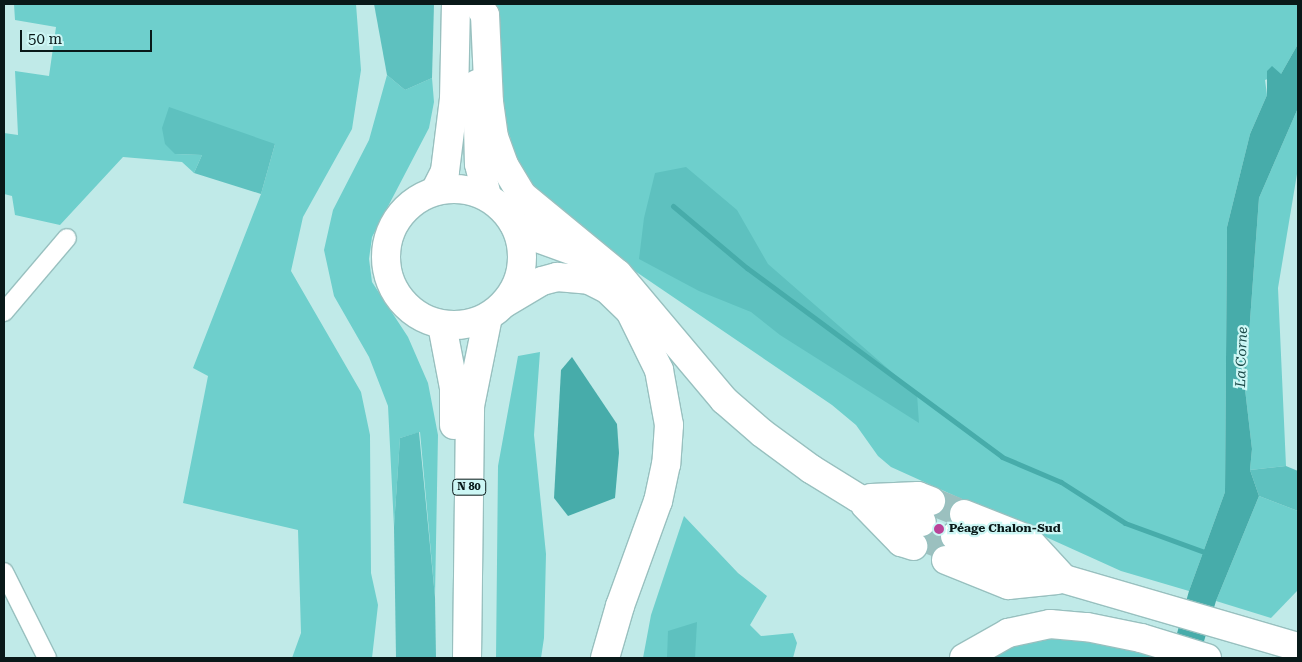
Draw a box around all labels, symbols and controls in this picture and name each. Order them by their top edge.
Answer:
scale bar [22,20,155,52]
text: 50 m [28,30,62,48]
water label: La Corne [1232,326,1250,388]
road number: N 80 [452,478,486,496]
place label: Péage Chalon-Sud [949,522,1061,536]
marker: Péage Chalon-Sud [933,523,945,535]

